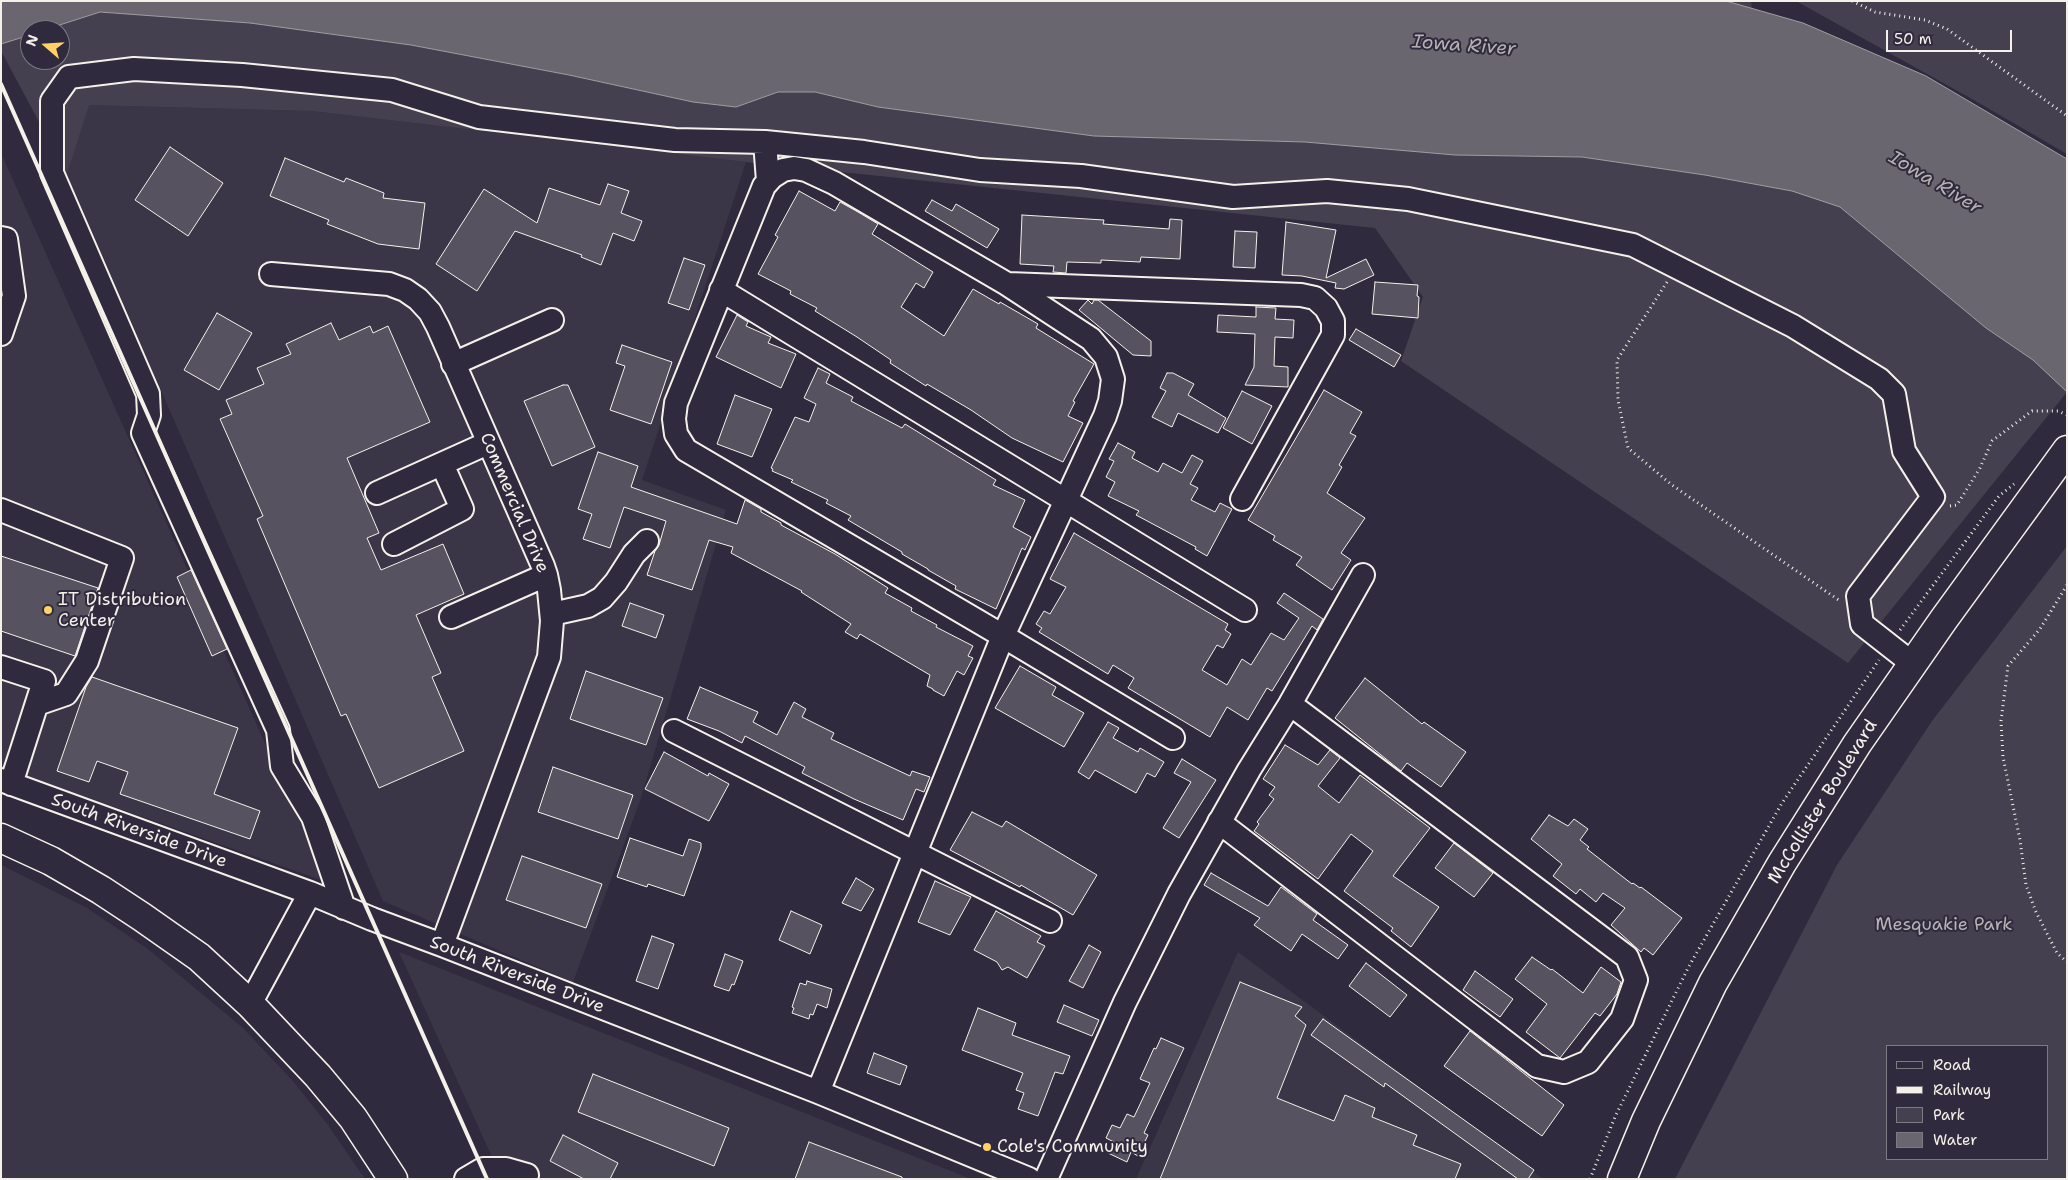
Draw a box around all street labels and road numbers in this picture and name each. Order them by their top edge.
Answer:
street label: Commercial Drive [475,430,553,576]
street label: McCollister Boulevard [1764,716,1882,888]
street label: South Riverside Drive [48,789,230,873]
street label: South Riverside Drive [427,932,607,1018]

